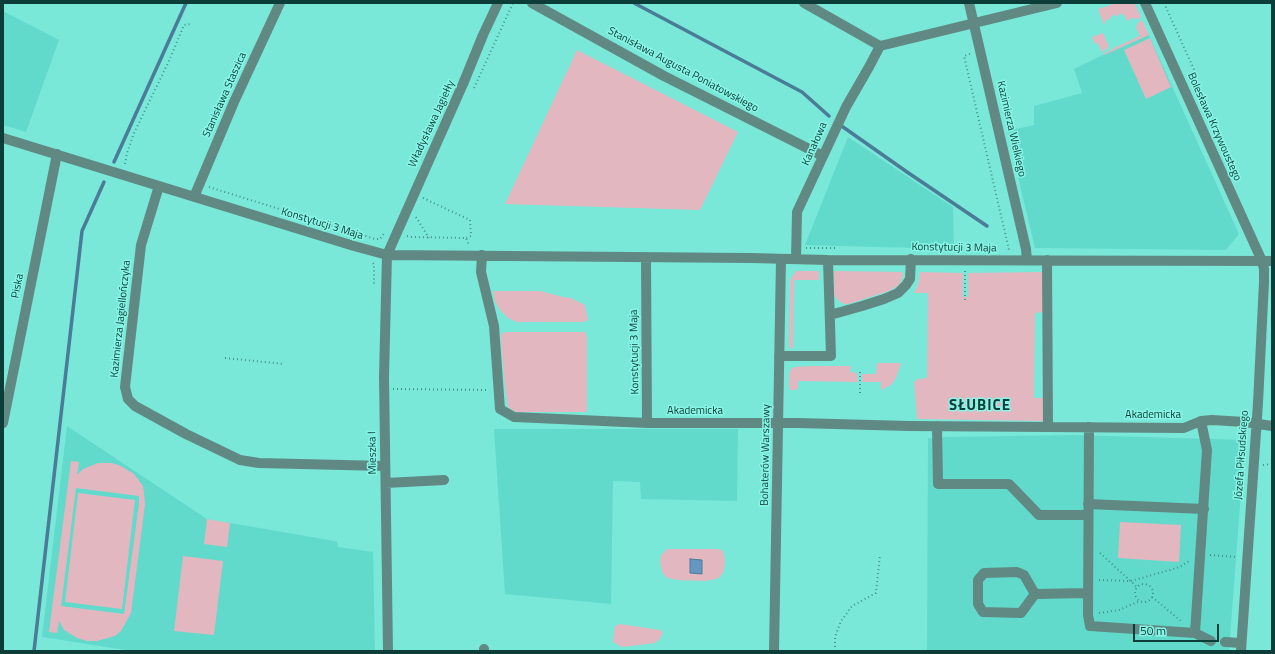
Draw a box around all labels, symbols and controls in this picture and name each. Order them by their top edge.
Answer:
street label: Stanisława Augusta Poniatowskiego [606,25,760,115]
street label: Stanisława Staszica [200,50,250,140]
street label: Bolesława Krzywoustego [1184,71,1244,183]
street label: Władysława Jagiełły [406,78,458,170]
street label: Kazimierza Wielkiego [994,80,1028,178]
street label: Kanałowa [800,120,830,168]
street label: Konstytucji 3 Maja [279,205,365,243]
street label: Konstytucji 3 Maja [911,241,997,255]
street label: Kazimierza Jagiellończyka [108,260,134,378]
street label: Piska [9,273,27,299]
street label: Konstytucji 3 Maja [628,309,642,395]
district label: SŁUBICE [949,397,1011,415]
street label: Akademicka [667,404,723,418]
street label: Bohaterów Warszawy [759,404,773,506]
street label: Akademicka [1125,408,1181,422]
street label: Józefa Piłsudskiego [1232,410,1252,500]
street label: Mieszka I [366,431,380,475]
scale bar [1135,616,1221,642]
text: 50 m [1140,621,1166,640]

